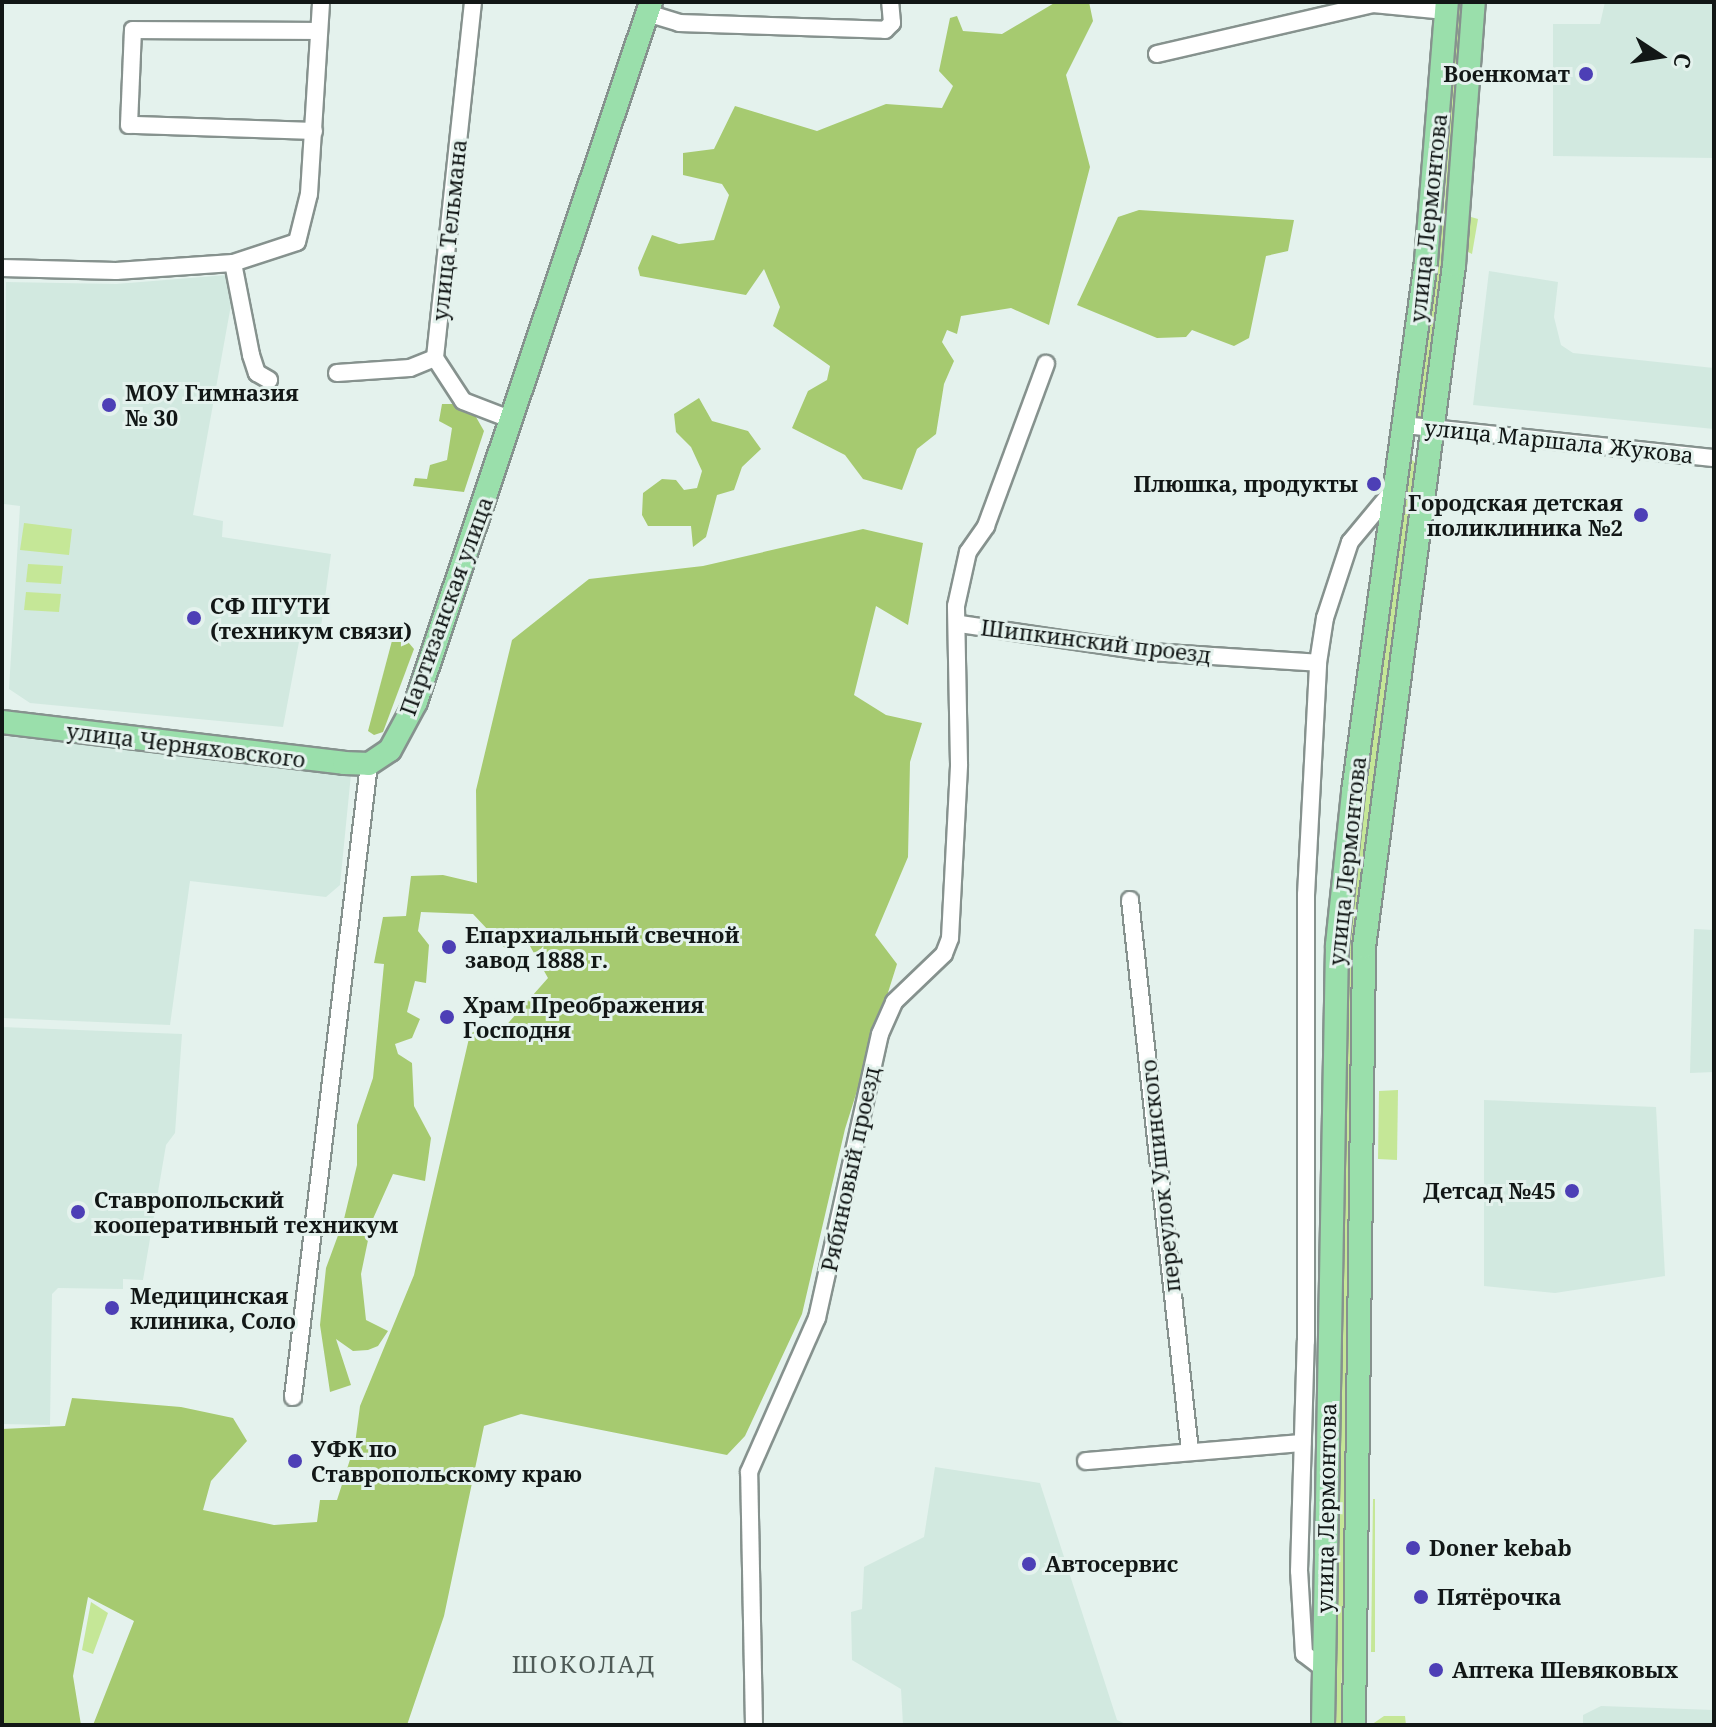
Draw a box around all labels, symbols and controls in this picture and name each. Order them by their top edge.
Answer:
north arrow [1620,16,1700,96]
text: С [1667,51,1700,71]
place label: Военкомат [1443,61,1570,87]
marker: Военкомат [1577,65,1595,83]
street label: улица Лермонтова [1404,112,1452,324]
street label: улица Тельмана [426,138,472,322]
place label: МОУ Гимназия № 30 [125,379,299,430]
marker: МОУ Гимназия № 30 [100,396,118,414]
street label: улица Маршала Жукова [1423,414,1695,468]
place label: Плюшка, продукты [1134,471,1358,497]
marker: Плюшка, продукты [1365,475,1383,493]
place label: Городская детская поликлиника №2 [1408,489,1623,540]
street label: Партизанская улица [394,493,498,719]
marker: Городская детская поликлиника №2 [1630,504,1652,526]
place label: СФ ПГУТИ (техникум связи) [210,592,412,644]
marker: СФ ПГУТИ (техникум связи) [185,609,203,627]
street label: Шипкинский проезд [979,614,1213,668]
street label: улица Черняховского [65,717,307,773]
street label: улица Лермонтова [1323,755,1371,967]
place label: Епархиальный свечной завод 1888 г. [465,921,739,972]
marker: Епархиальный свечной завод 1888 г. [440,938,458,956]
place label: Храм Преображения Господня [463,991,704,1042]
marker: Храм Преображения Господня [438,1008,456,1026]
street label: переулок Ушинского [1135,1058,1185,1294]
street label: Рябиновый проезд [815,1064,885,1274]
place label: Детсад №45 [1423,1178,1556,1204]
marker: Детсад №45 [1563,1182,1581,1200]
place label: Ставропольский кооперативный техникум [94,1186,398,1238]
marker: Ставропольский кооперативный техникум [69,1203,87,1221]
place label: Медицинская клиника, Соло [130,1282,296,1334]
marker: Медицинская клиника, Соло [101,1297,123,1319]
street label: улица Лермонтова [1311,1403,1341,1613]
place label: УФК по Ставропольскому краю [311,1435,582,1486]
marker: УФК по Ставропольскому краю [286,1452,304,1470]
place label: Doner kebab [1429,1535,1572,1561]
marker: Doner kebab [1404,1539,1422,1557]
place label: Автосервис [1045,1551,1178,1577]
marker: Автосервис [1020,1555,1038,1573]
place label: Пятёрочка [1437,1584,1561,1610]
marker: Пятёрочка [1412,1588,1430,1606]
district label: ШОКОЛАД [512,1650,656,1678]
place label: Аптека Шевяковых [1452,1657,1678,1683]
marker: Аптека Шевяковых [1427,1661,1445,1679]

